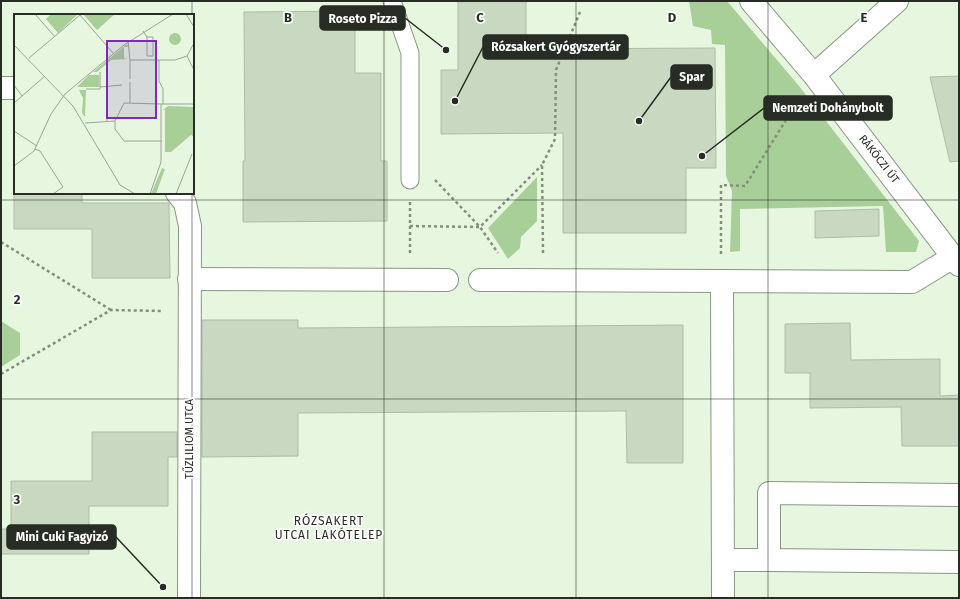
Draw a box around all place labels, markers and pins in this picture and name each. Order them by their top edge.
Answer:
callout: Roseto Pizza [320,6,405,30]
callout: Rózsakert Gyógyszertár [483,35,628,59]
callout: Spar [671,65,712,89]
callout: Nemzeti Dohánybolt [764,96,892,120]
callout: Mini Cuki Fagyizó [7,525,116,549]

